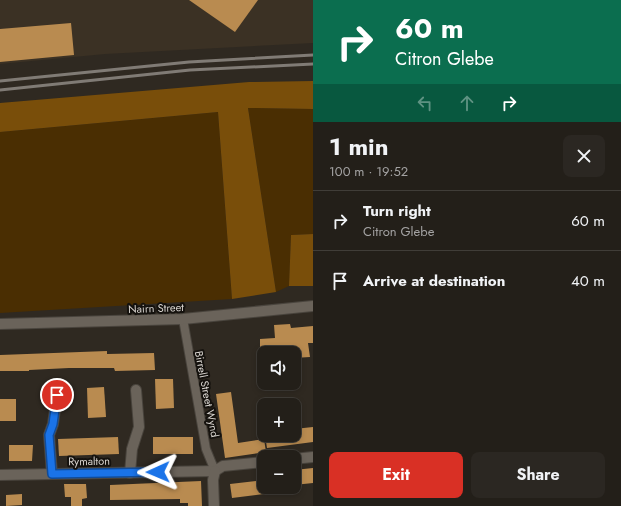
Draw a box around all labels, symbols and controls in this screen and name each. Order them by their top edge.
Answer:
text: 60 m [395,8,464,49]
icon: right [329,16,381,68]
text: Citron Glebe [395,46,494,72]
icon: left [414,92,436,114]
icon: ahead [456,92,478,114]
icon: right [498,92,520,114]
text: 1 min [329,129,389,164]
button: close [563,135,605,177]
text: 100 m · 19:52 [329,162,408,181]
text: Turn right [363,200,431,222]
icon: right [329,210,351,232]
text: 60 m [571,210,605,232]
text: Citron Glebe [363,222,434,241]
icon: arrive [329,270,351,292]
text: Arrive at destination [363,270,505,292]
text: 40 m [571,270,605,292]
street label: Nairn Street [128,299,185,317]
map controls [257,346,301,494]
button: sound [257,346,301,390]
street label: Birrell Street Wynd [191,349,223,439]
pin [40,378,74,412]
icon: arrive [46,384,68,406]
button: + [257,398,301,442]
button: − [257,450,301,494]
position arrow [137,451,179,493]
button: Exit [329,452,463,498]
button: Share [471,452,605,498]
street label: Rymalton [68,453,110,469]

